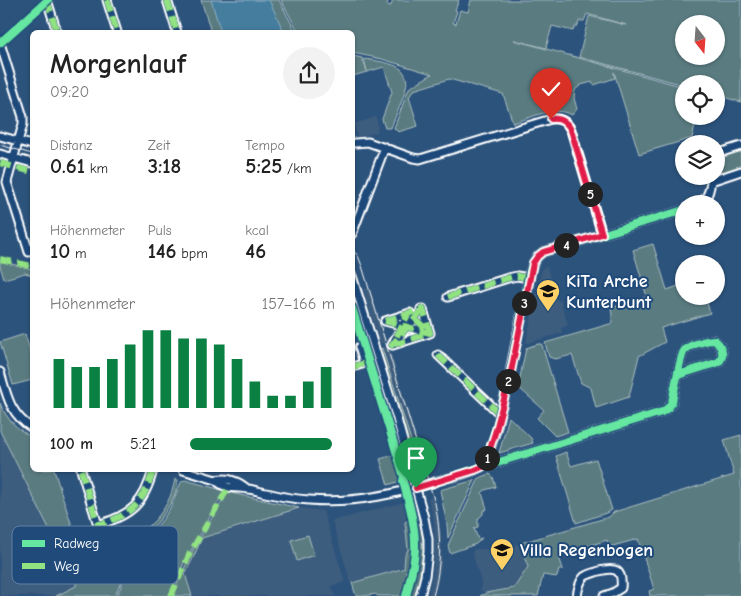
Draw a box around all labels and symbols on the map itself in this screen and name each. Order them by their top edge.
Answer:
north arrow [675,15,725,65]
pin [530,68,572,119]
pin: 5 [578,182,602,206]
pin: 4 [554,232,578,258]
place label: KiTa Arche Kunterbunt [566,271,652,313]
school or university icon: KiTa Arche Kunterbunt [535,278,561,312]
pin: 3 [512,290,536,316]
pin: 2 [496,368,520,394]
pin [395,437,437,488]
pin: 1 [474,446,500,470]
legend [12,526,178,584]
text: Radweg [54,535,99,552]
school or university icon: Villa Regenbogen [489,537,515,571]
place label: Villa Regenbogen [520,540,653,561]
text: Weg [54,558,80,575]

